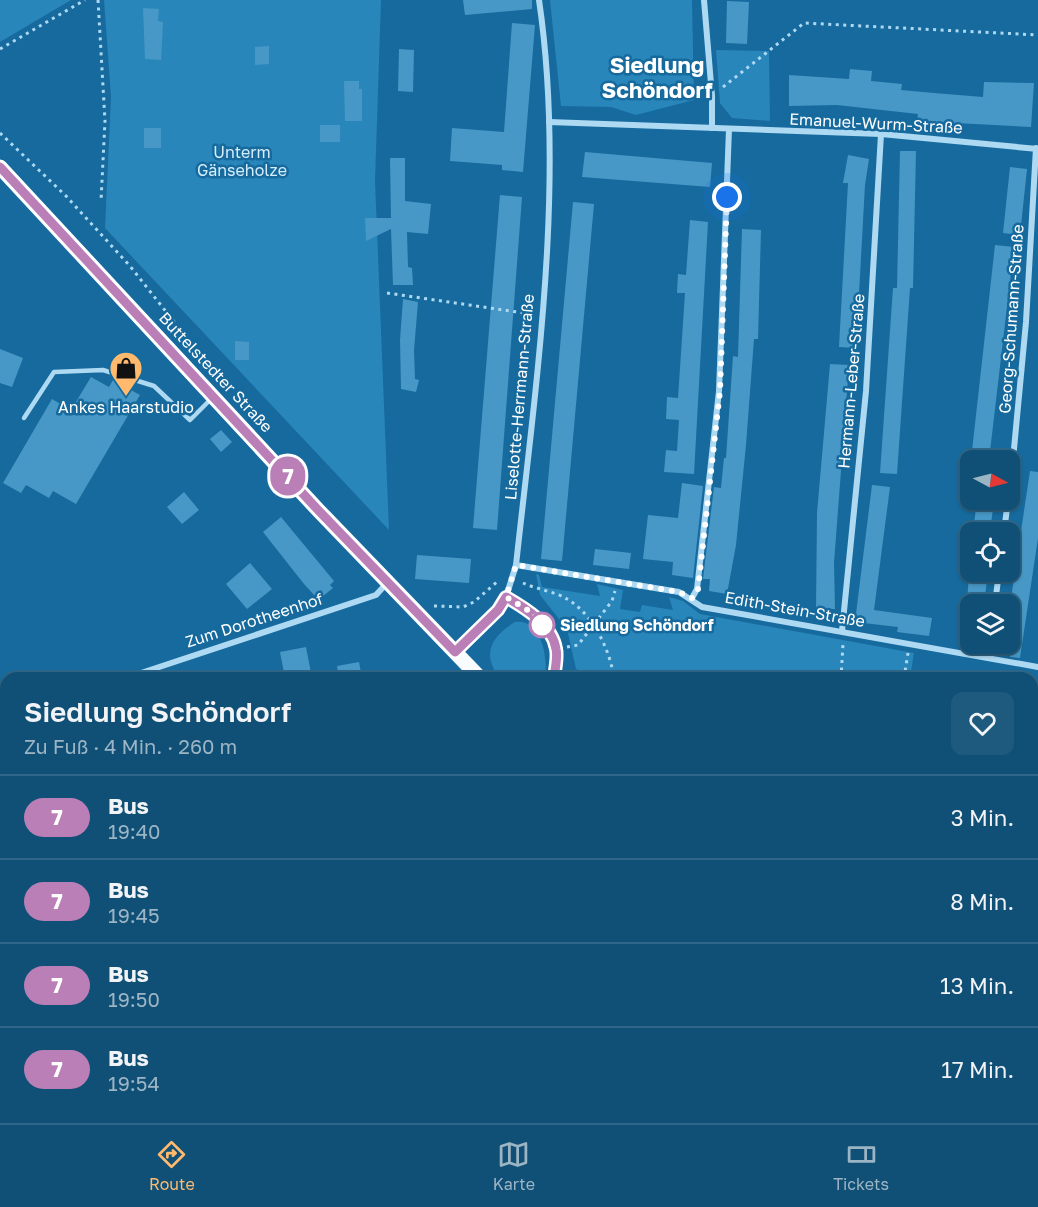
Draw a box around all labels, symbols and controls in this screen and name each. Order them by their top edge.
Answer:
district label: Siedlung Schöndorf [602,51,713,103]
street label: Emanuel-Wurm-Straße [789,108,963,138]
park label: Unterm Gänseholze [197,142,287,180]
your location [712,182,742,212]
street label: Georg-Schumann-Straße [994,224,1028,414]
street label: Liselotte-Herrmann-Straße [500,293,538,501]
street label: Hermann-Leber-Straße [833,293,869,469]
street label: Buttelstedter Straße [155,308,277,436]
shop icon: Ankes Haarstudio [108,350,144,397]
place label: Ankes Haarstudio [58,397,194,417]
north arrow [960,450,1020,510]
map controls [960,450,1020,654]
line badge: 7 [268,456,308,496]
text: 7 [282,463,294,489]
button: locate [960,522,1020,582]
street label: Edith-Stein-Straße [723,587,867,631]
street label: Zum Dorotheenhof [183,588,325,652]
button: layers [960,594,1020,654]
marker: Siedlung Schöndorf [529,612,555,638]
place label: Siedlung Schöndorf [560,615,714,635]
button: heart [951,692,1014,755]
text: Siedlung Schöndorf [24,695,291,728]
text: Zu Fuß · 4 Min. · 260 m [24,734,237,758]
text: Bus [108,792,149,819]
text: 7 [51,804,63,830]
text: 3 Min. [951,804,1014,831]
text: 19:40 [108,819,160,843]
text: Bus [108,876,149,903]
text: 7 [51,888,63,914]
text: 8 Min. [950,888,1014,915]
text: 19:45 [108,903,160,927]
text: Bus [108,960,149,987]
text: 7 [51,972,63,998]
text: 13 Min. [940,972,1014,999]
text: 19:50 [108,987,160,1011]
text: Bus [108,1044,149,1071]
text: 7 [51,1056,63,1082]
text: 17 Min. [941,1056,1014,1083]
text: 19:54 [108,1071,160,1095]
tab: Route [149,1138,195,1194]
tab: Karte [493,1138,535,1194]
tab: Tickets [833,1138,889,1194]

